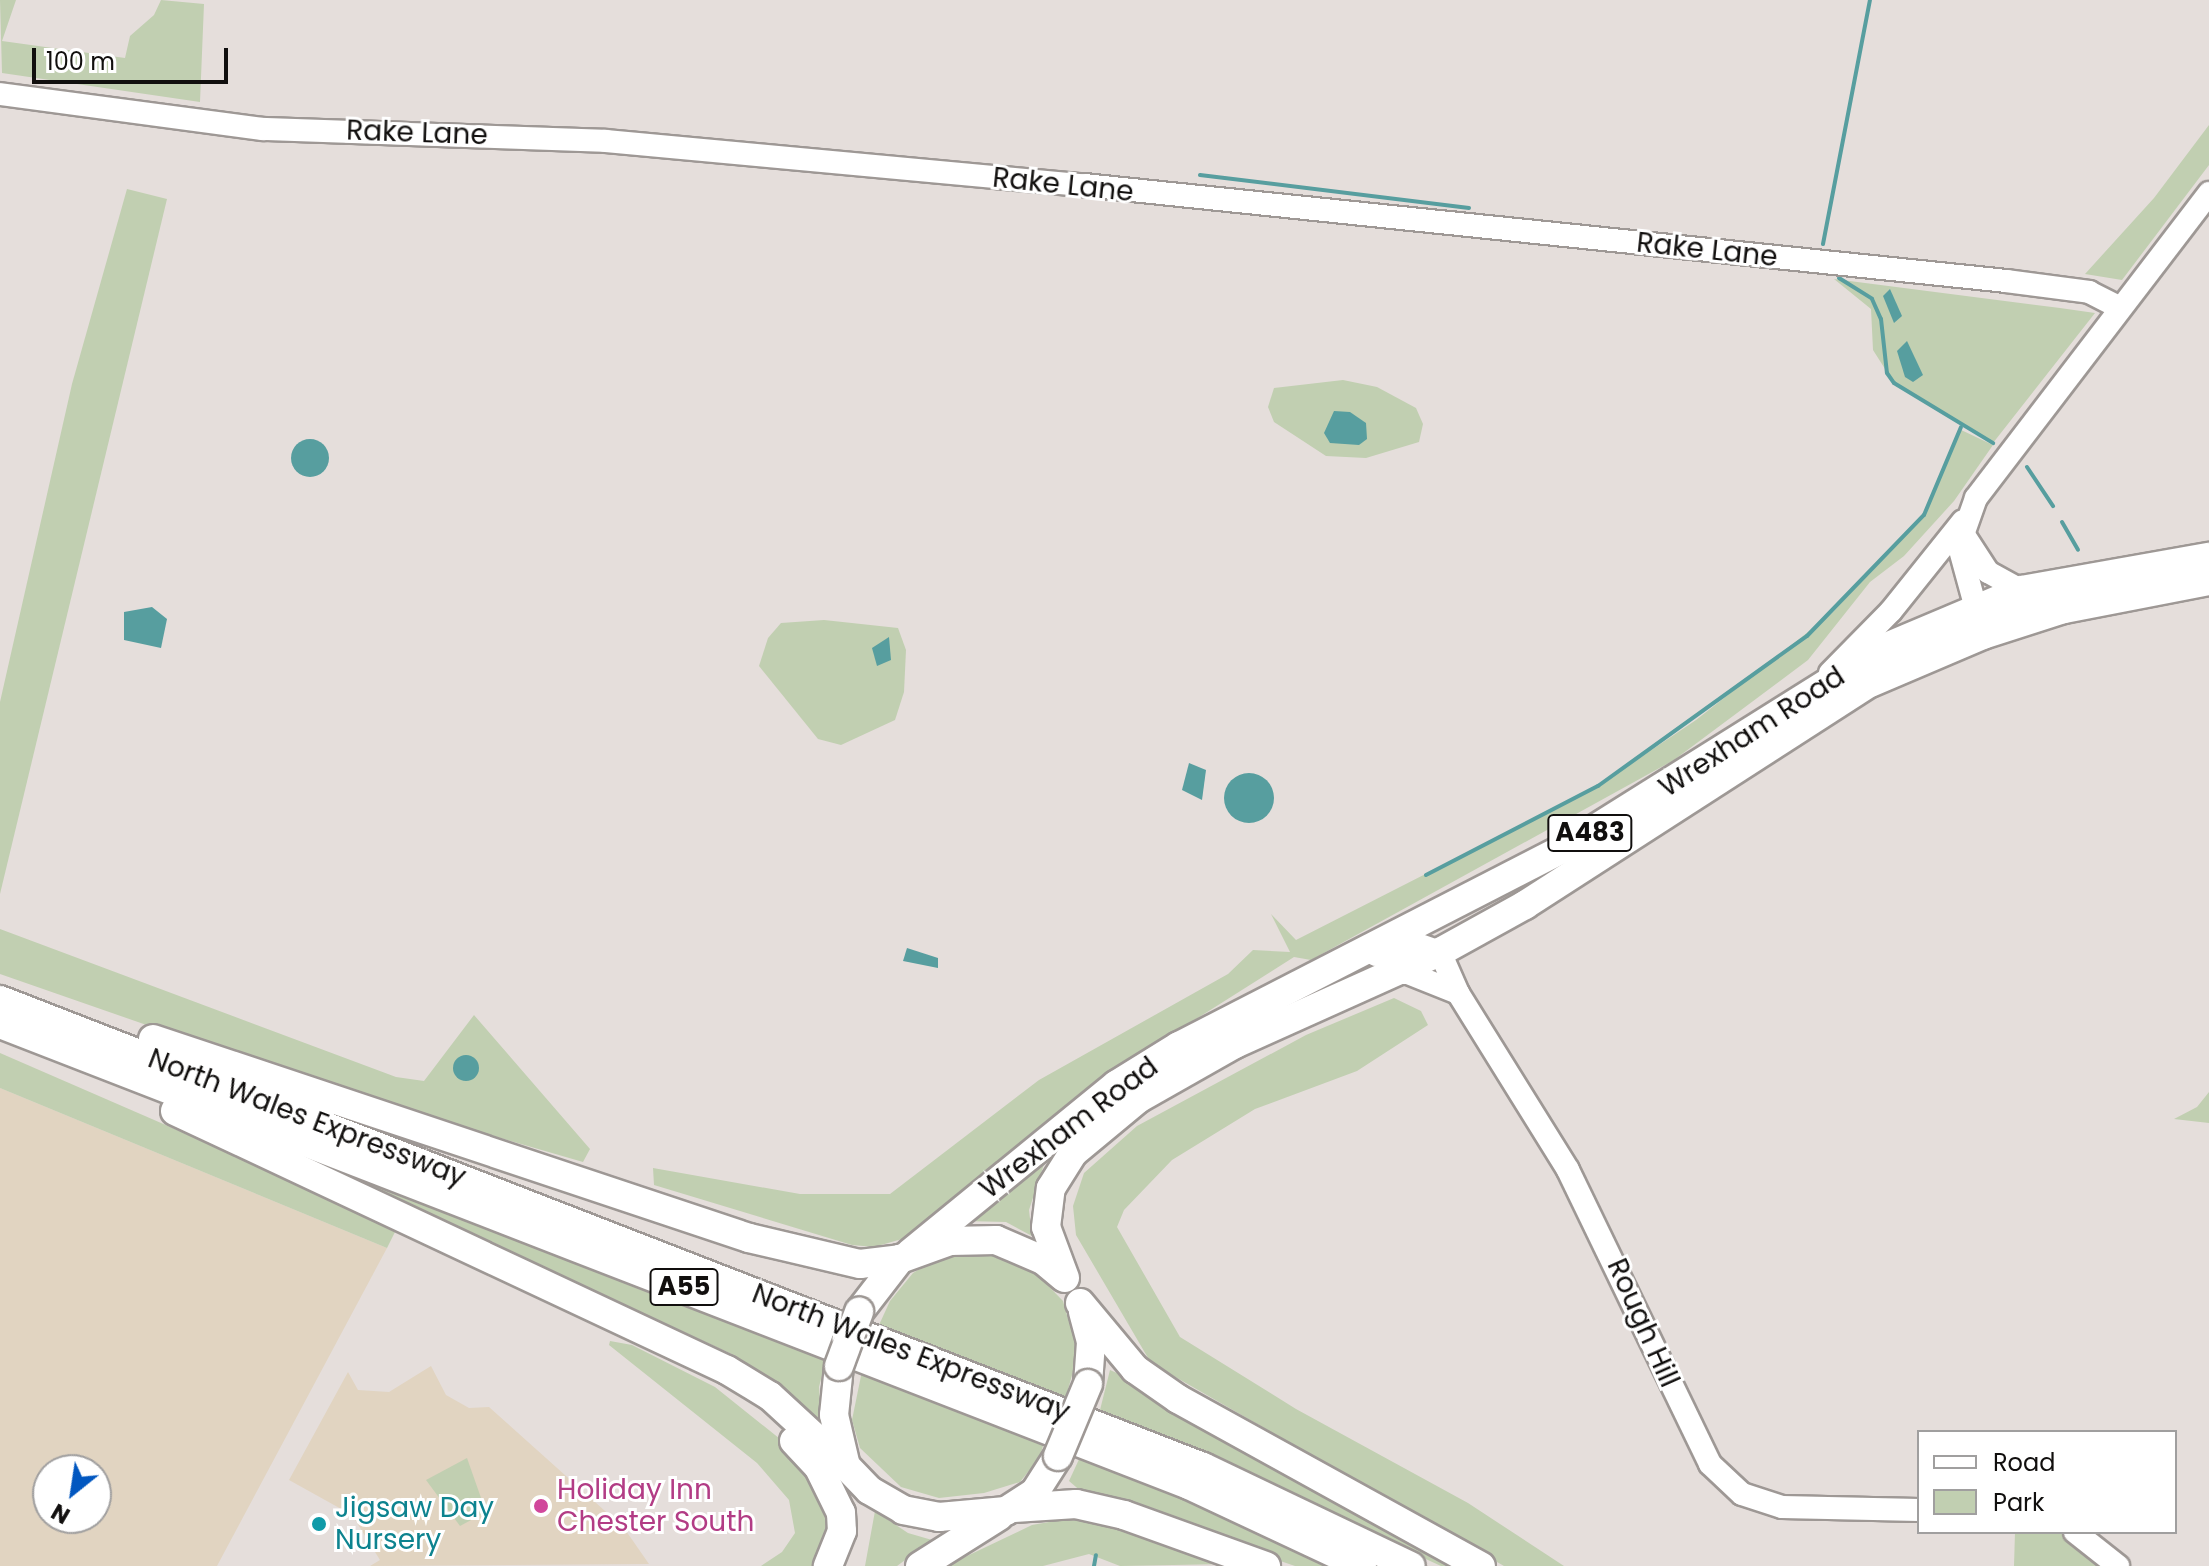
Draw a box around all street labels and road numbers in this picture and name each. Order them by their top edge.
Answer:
street label: Rake Lane [346,114,488,152]
street label: Rake Lane [991,161,1135,209]
street label: Rake Lane [1635,226,1779,274]
street label: Wrexham Road [1653,659,1851,805]
road number: A483 [1546,811,1634,855]
street label: North Wales Expressway [143,1042,471,1194]
street label: Wrexham Road [973,1050,1165,1206]
street label: Rough Hill [1600,1253,1686,1393]
road number: A55 [648,1265,720,1309]
street label: North Wales Expressway [747,1277,1075,1429]

